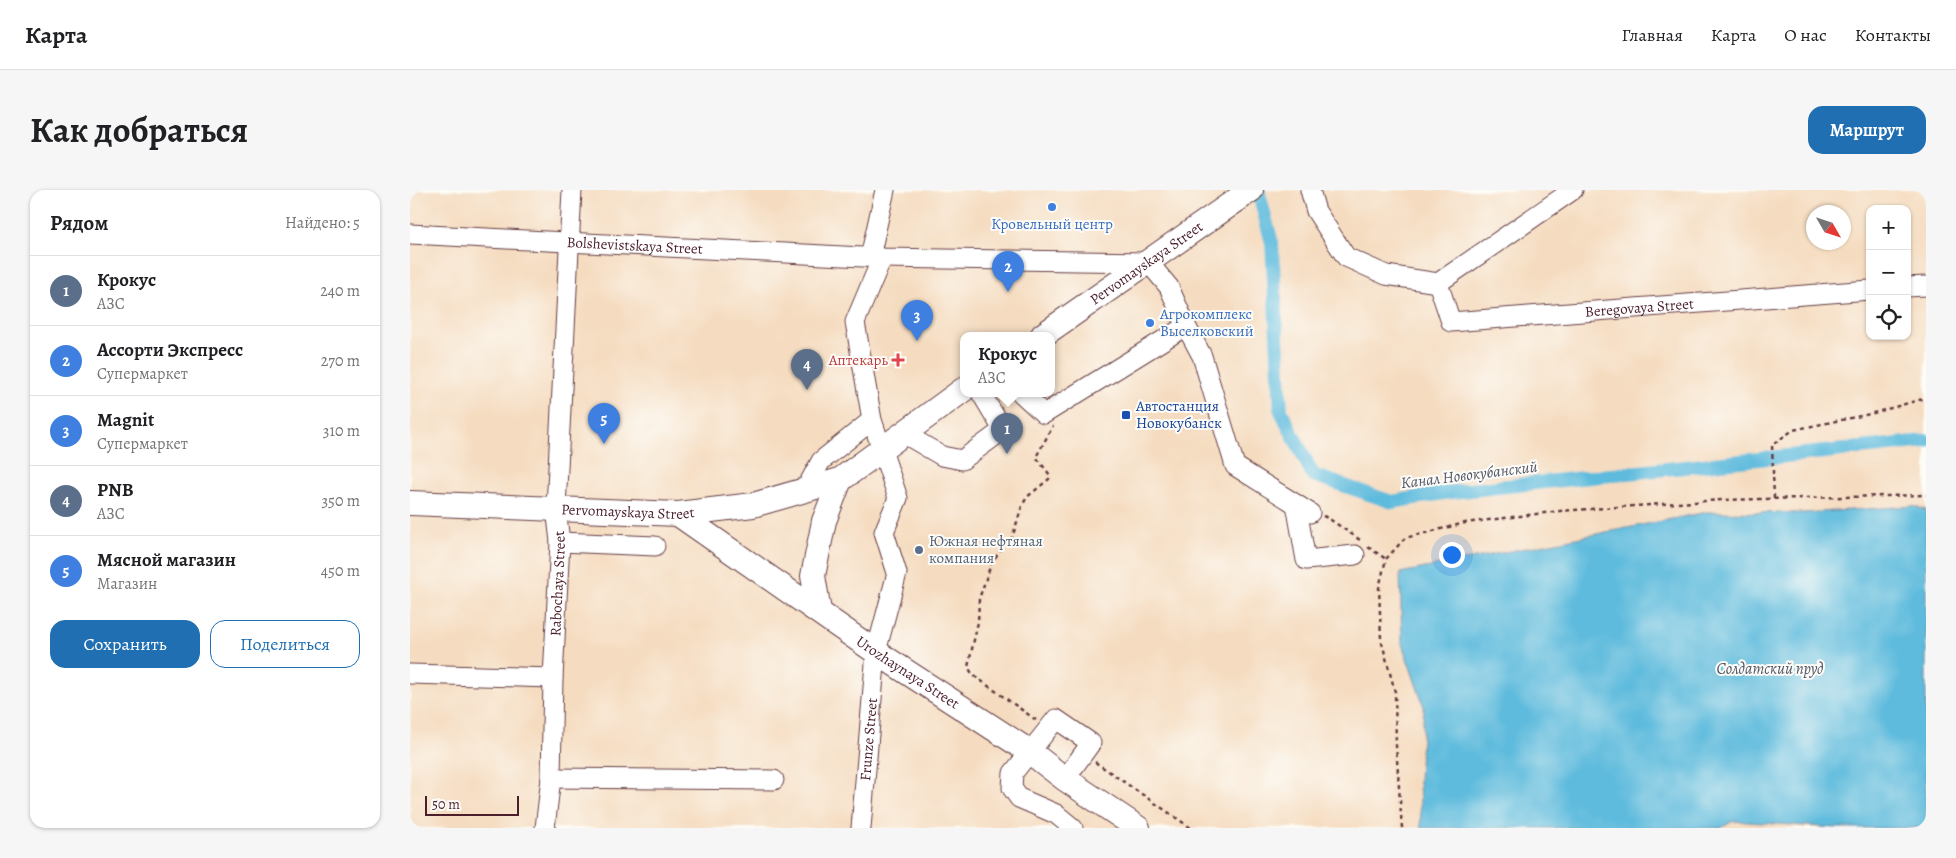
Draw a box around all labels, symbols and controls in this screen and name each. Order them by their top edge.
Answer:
text: Карта [25,19,87,51]
text: Главная [1622,23,1683,47]
text: Карта [1711,23,1756,47]
text: О нас [1784,23,1827,47]
text: Контакты [1855,23,1931,47]
text: Как добраться [30,106,248,154]
button: Маршрут [1808,106,1926,154]
marker: Кровельный центр [1046,201,1058,213]
north arrow [1806,205,1851,250]
map controls [1866,205,1911,340]
button: + [1866,205,1911,250]
text: Рядом [50,209,108,237]
text: Найдено: 5 [285,212,360,234]
place label: Кровельный центр [991,214,1113,234]
street label: Pervomayskaya Street [1086,217,1207,309]
street label: Bolshevistskaya Street [566,232,703,259]
button: − [1866,250,1911,295]
pin: 2 [992,251,1024,292]
text: Крокус [97,267,156,293]
text: 1 [63,280,69,302]
text: 240 m [320,280,360,302]
text: АЗС [97,293,125,315]
street label: Beregovaya Street [1584,293,1694,322]
button: locate [1866,295,1911,340]
pin: 3 [901,300,933,341]
place label: Агрокомплекс Выселковский [1159,304,1254,341]
marker: Агрокомплекс Выселковский [1144,317,1156,329]
popup [960,332,1055,397]
text: Ассорти Экспресс [97,337,243,363]
text: Крокус [978,341,1037,367]
pin: 4 [791,349,823,390]
text: 2 [62,350,70,372]
text: 270 m [321,350,360,372]
place label: Аптекарь [828,350,888,370]
marker: Аптекарь [892,354,904,366]
text: Супермаркет [97,363,188,385]
text: АЗС [978,367,1006,389]
place label: Автостанция Новокубанск [1135,396,1222,433]
pin: 5 [588,403,620,444]
text: Magnit [97,407,154,433]
marker: Автостанция Новокубанск [1120,409,1132,421]
pin: 1 [991,413,1023,454]
text: 3 [63,420,69,442]
text: 310 m [323,420,360,442]
text: Супермаркет [97,433,188,455]
water label: Канал Новокубанский [1400,456,1539,494]
text: PNB [97,477,134,503]
text: 4 [62,490,70,512]
text: 350 m [321,490,360,512]
street label: Pervomayskaya Street [561,499,696,524]
text: АЗС [97,503,125,525]
street label: Rabochaya Street [545,530,570,637]
place label: Южная нефтяная компания [929,531,1043,568]
your location [1439,542,1465,568]
marker: Южная нефтяная компания [913,544,925,556]
text: Мясной магазин [97,547,236,573]
text: 5 [63,560,69,582]
text: 450 m [321,560,360,582]
text: Магазин [97,573,157,595]
button: Сохранить [50,620,200,668]
button: Поделиться [210,620,360,668]
street label: Urozhaynaya Street [852,631,963,714]
water label: Солдатский пруд [1716,658,1824,680]
street label: Frunze Street [855,697,882,782]
scale bar [425,793,519,816]
text: 50 m [432,795,460,814]

